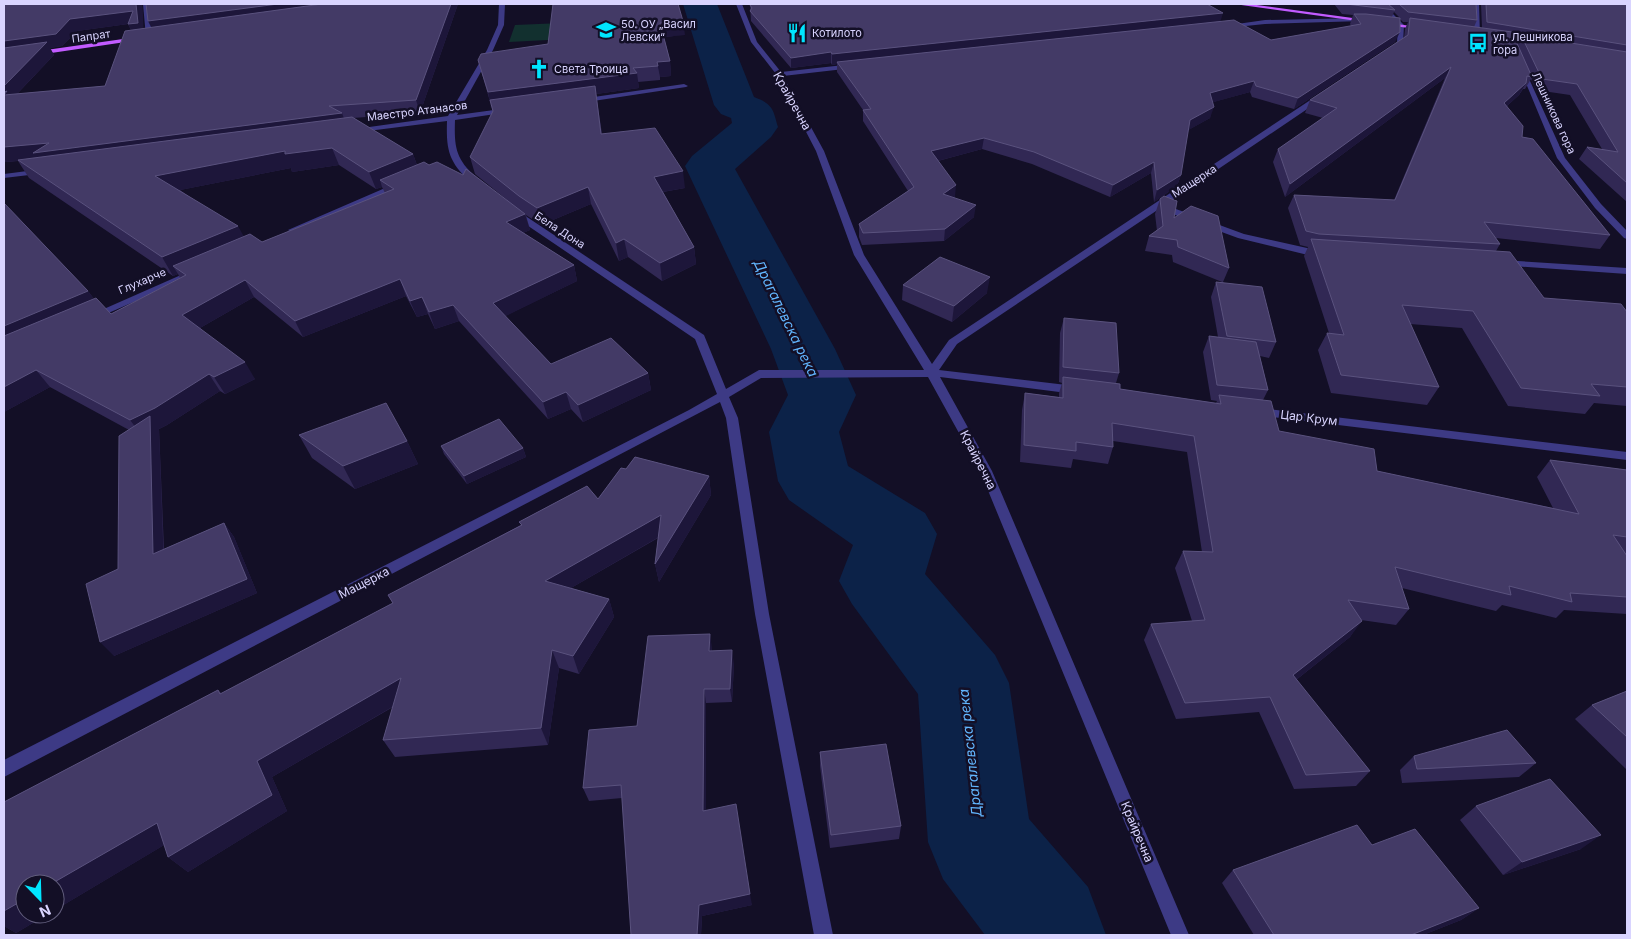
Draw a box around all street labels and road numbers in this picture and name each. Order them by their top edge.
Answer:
street label: Папрат [71,26,112,46]
street label: Крайречна [770,69,815,133]
street label: Лешникова гора [1529,70,1579,156]
street label: Маестро Атанасов [366,98,468,124]
street label: Мащерка [1169,161,1219,201]
street label: Бела Дона [532,208,588,252]
street label: Глухарче [116,265,168,297]
street label: Цар Крум [1280,407,1338,428]
street label: Крайречна [957,428,1000,492]
street label: Мащерка [336,563,392,602]
street label: Крайречна [1118,799,1157,864]

